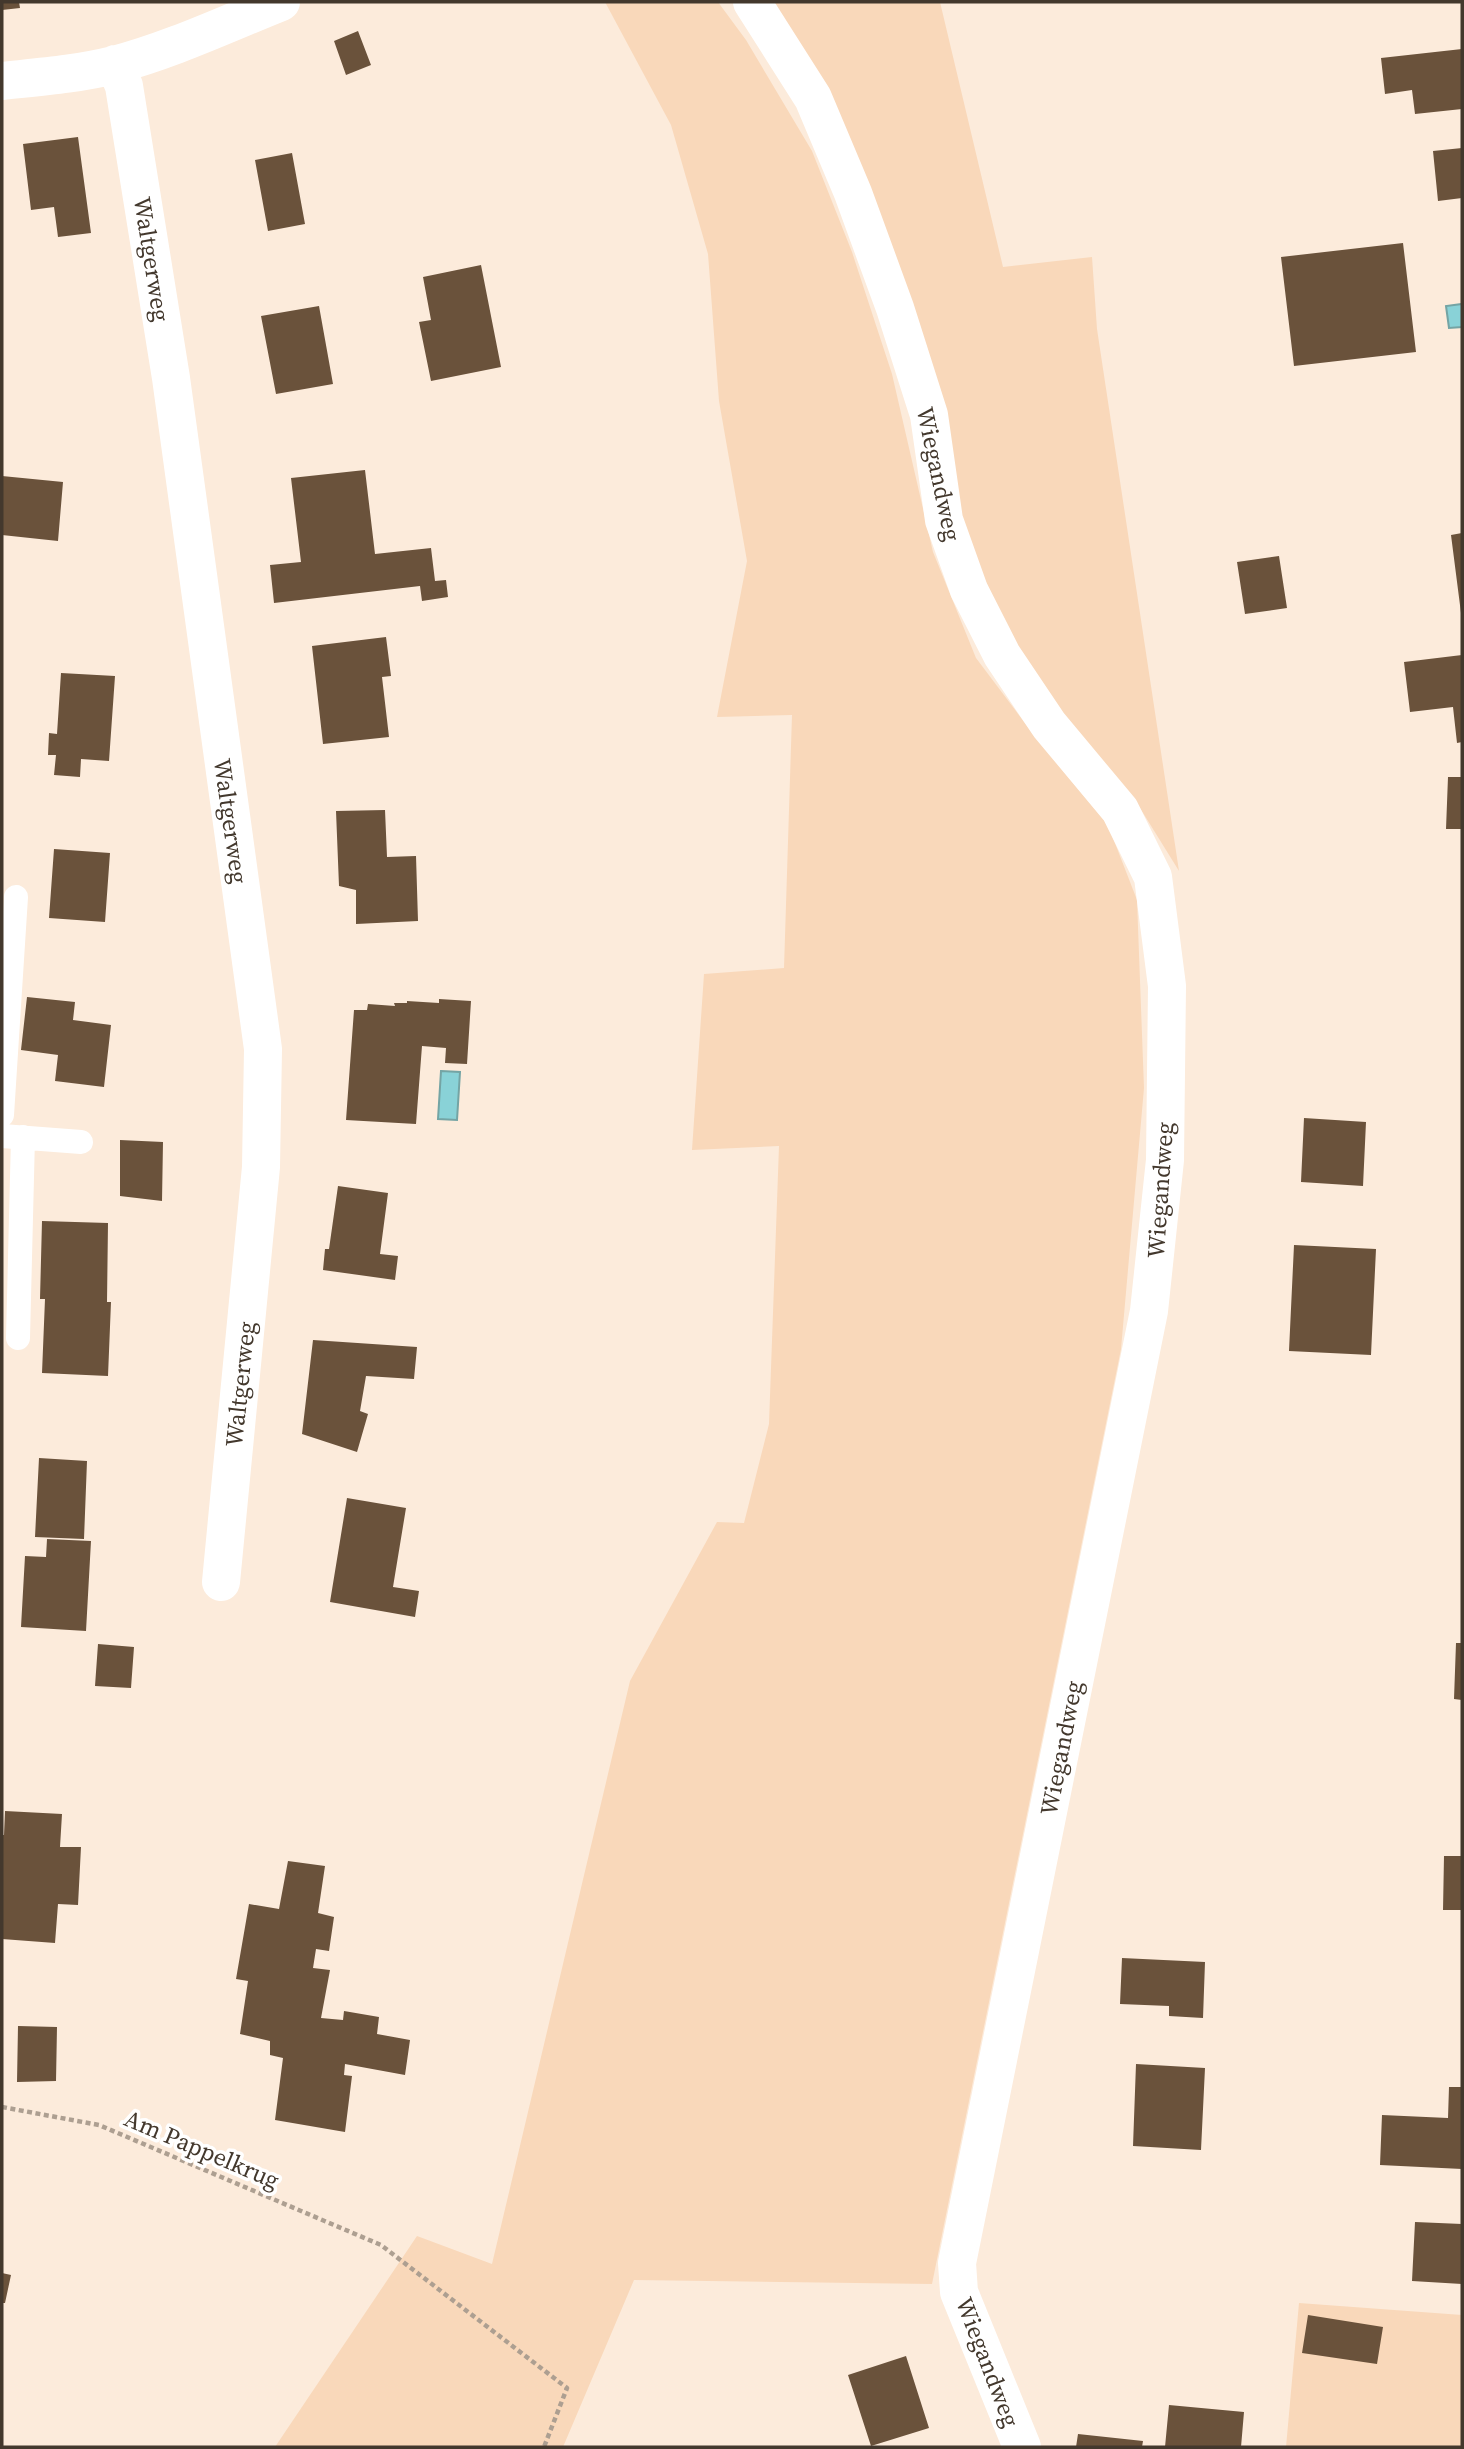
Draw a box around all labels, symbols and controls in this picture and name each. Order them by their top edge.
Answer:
street label: Waltgerweg [126,194,178,324]
street label: Wiegandweg [909,404,969,544]
street label: Waltgerweg [206,756,256,886]
street label: Wiegandweg [1139,1121,1181,1259]
street label: Waltgerweg [217,1320,263,1448]
street label: Wiegandweg [1032,1678,1090,1818]
street label: Am Pappelkrug [119,2101,285,2197]
street label: Wiegandweg [948,2292,1028,2432]

